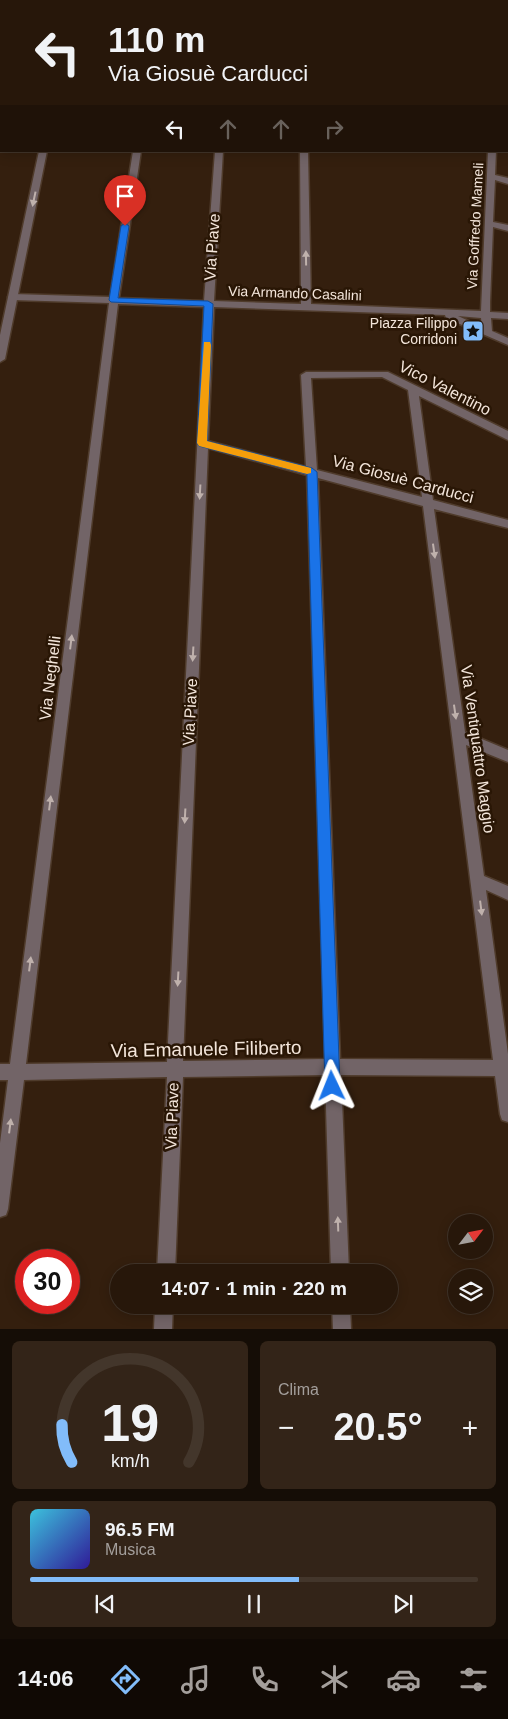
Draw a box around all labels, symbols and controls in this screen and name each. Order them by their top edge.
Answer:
icon: left [25,20,90,85]
text: 110 m [108,20,205,59]
text: Via Giosuè Carducci [108,61,308,86]
icon: left [161,115,189,143]
icon: ahead [214,115,242,143]
icon: ahead [267,115,295,143]
icon: right [320,115,348,143]
street label: Via Goffredo Mameli [464,162,486,290]
pin [104,175,146,226]
icon: arrive [111,182,139,210]
one-way arrow [29,191,37,207]
street label: Via Piave [201,213,223,281]
one-way arrow [302,250,310,266]
street label: Via Armando Casalini [228,283,362,303]
place label: Piazza Filippo Corridoni [370,315,457,347]
place icon: Piazza Filippo Corridoni [461,319,485,343]
street label: Vico Valentino [396,358,494,419]
street label: Via Giosuè Carducci [330,452,476,506]
one-way arrow [196,484,204,500]
one-way arrow [430,544,438,560]
one-way arrow [67,634,75,650]
street label: Via Neghelli [36,635,64,721]
one-way arrow [188,646,196,662]
street label: Via Ventiquattro Maggio [458,664,498,834]
street label: Via Piave [180,678,200,746]
one-way arrow [452,705,460,721]
one-way arrow [46,795,54,811]
one-way arrow [181,809,189,825]
one-way arrow [477,900,485,916]
one-way arrow [26,956,34,972]
one-way arrow [174,971,182,987]
street label: Via Emanuele Filiberto [110,1037,302,1061]
position arrow [305,1059,357,1111]
street label: Via Piave [162,1082,182,1150]
one-way arrow [6,1117,14,1133]
north arrow [448,1214,492,1259]
map controls [448,1214,493,1314]
one-way arrow [334,1216,342,1232]
speed limit sign: 30 [15,1249,80,1314]
button: layers [448,1269,493,1314]
text: 14:07 · 1 min · 220 m [161,1278,347,1299]
text: Clima [278,1381,319,1398]
text: 19 [101,1394,159,1452]
text: 20.5° [333,1406,423,1448]
text: − [278,1412,294,1443]
text: + [462,1412,478,1443]
text: km/h [111,1451,149,1471]
text: 96.5 FM [105,1519,175,1540]
text: Musica [105,1541,156,1558]
icon: previous [91,1590,119,1618]
icon: pause [240,1590,268,1618]
icon: next [389,1590,417,1618]
icon: directions [108,1662,143,1697]
icon: music [178,1662,213,1697]
icon: phone [247,1662,282,1697]
icon: climate [317,1662,352,1697]
icon: car [386,1662,421,1697]
icon: filters [456,1662,491,1697]
text: 14:06 [17,1666,74,1691]

